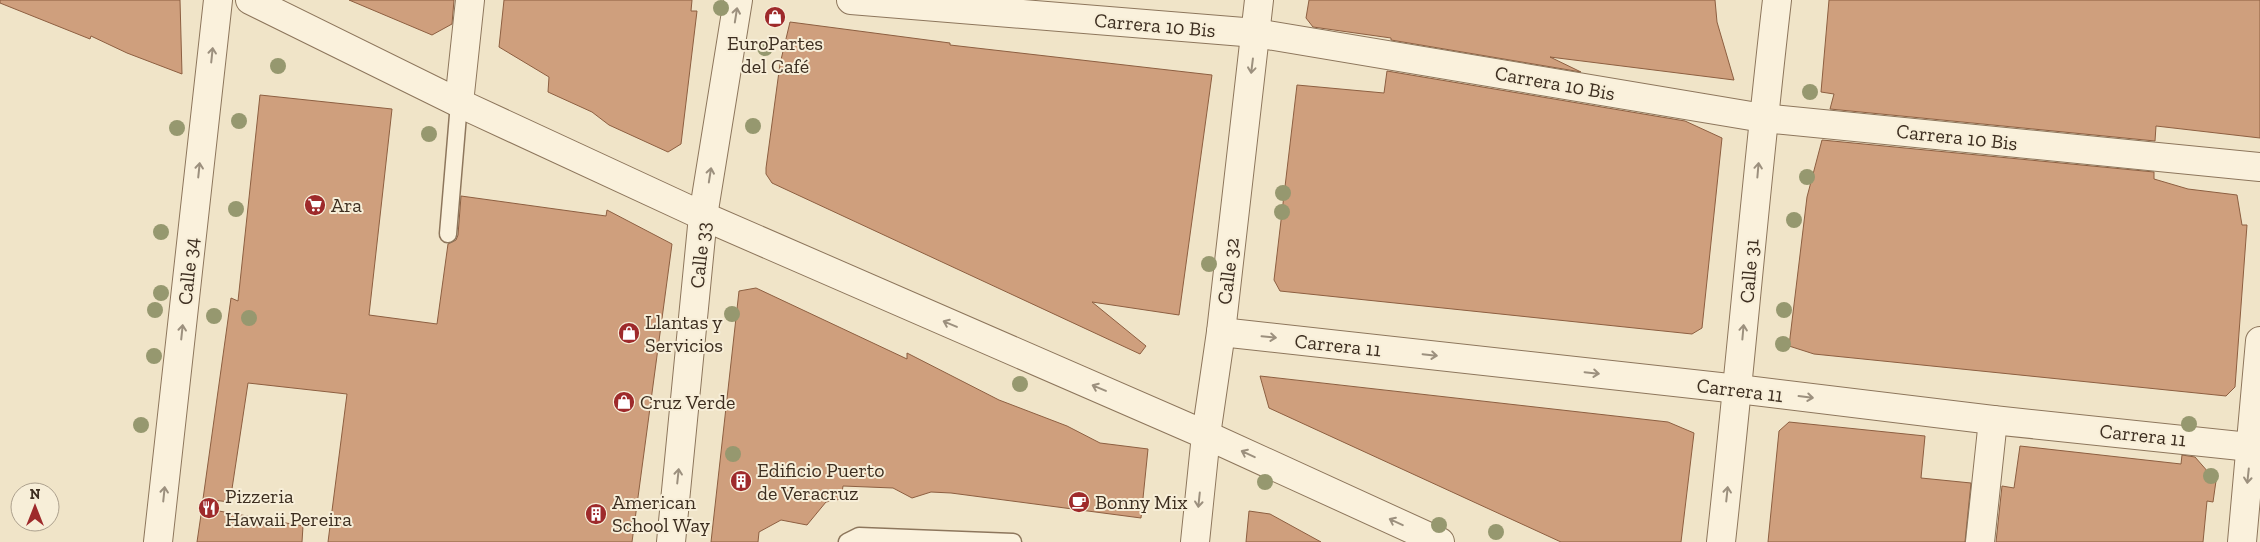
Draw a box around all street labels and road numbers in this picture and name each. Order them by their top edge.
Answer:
street label: Carrera 10 Bis [1093,8,1217,42]
street label: Carrera 10 Bis [1493,61,1617,105]
street label: Carrera 10 Bis [1895,119,2019,155]
street label: Calle 33 [685,221,715,289]
street label: Calle 34 [173,236,203,306]
street label: Calle 32 [1212,236,1244,306]
street label: Calle 31 [1734,237,1764,304]
street label: Carrera 11 [1294,329,1383,362]
street label: Carrera 11 [1695,373,1785,407]
street label: Carrera 11 [2099,419,2188,452]

